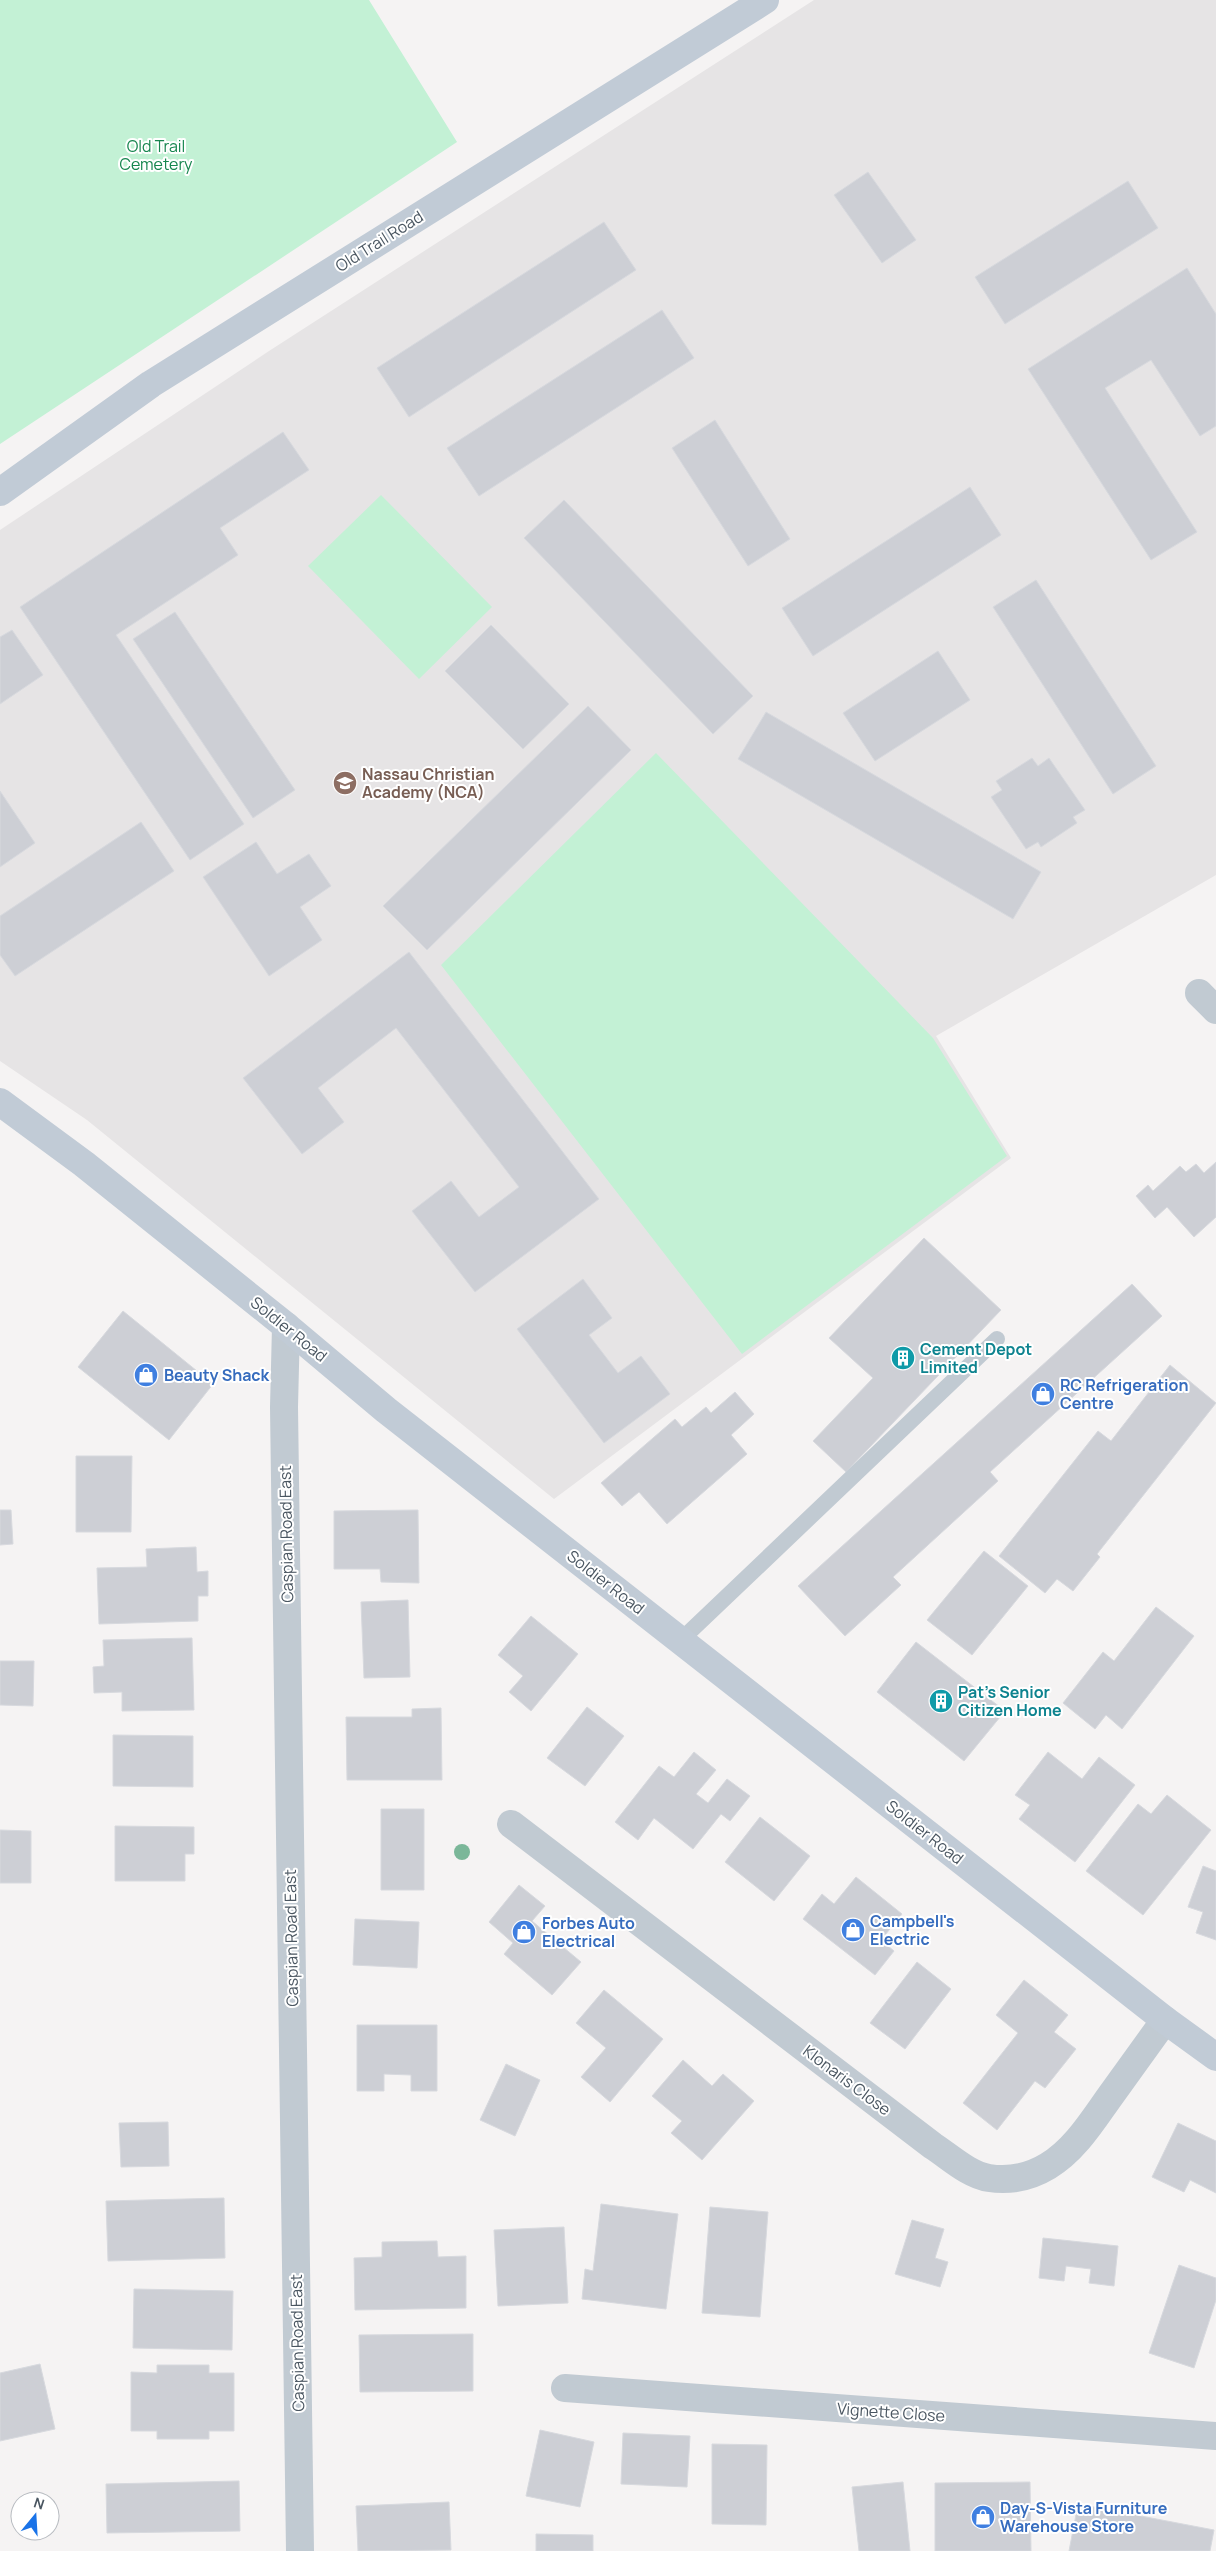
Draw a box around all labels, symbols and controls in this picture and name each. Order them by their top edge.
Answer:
park label: Old Trail Cemetery [120,135,193,175]
street label: Old Trail Road [331,205,427,277]
place label: Nassau Christian Academy (NCA) [362,763,494,803]
school or university icon: Nassau Christian Academy (NCA) [332,770,358,796]
street label: Soldier Road [246,1291,332,1367]
place label: Cement Depot Limited [920,1338,1032,1378]
building icon: Cement Depot Limited [890,1345,916,1371]
shop icon: Beauty Shack [133,1362,159,1388]
place label: Beauty Shack [164,1364,270,1386]
place label: RC Refrigeration Centre [1060,1374,1189,1414]
shop icon: RC Refrigeration Centre [1030,1381,1056,1407]
street label: Caspian Road East [274,1465,298,1603]
street label: Soldier Road [563,1545,649,1619]
place label: Pat's Senior Citizen Home [958,1681,1062,1721]
building icon: Pat's Senior Citizen Home [928,1688,954,1714]
street label: Soldier Road [882,1795,968,1869]
street label: Caspian Road East [279,1869,303,2007]
place label: Campbell's Electric [870,1910,955,1950]
place label: Forbes Auto Electrical [542,1912,635,1952]
shop icon: Campbell's Electric [840,1917,866,1943]
shop icon: Forbes Auto Electrical [511,1919,537,1945]
street label: Klonaris Close [799,2040,895,2120]
street label: Caspian Road East [285,2274,309,2412]
street label: Vignette Close [836,2397,946,2427]
north arrow [10,2491,60,2541]
text: N [31,2493,47,2514]
place label: Day-S-Vista Furniture Warehouse Store [1000,2497,1168,2537]
shop icon: Day-S-Vista Furniture Warehouse Store [970,2504,996,2530]

